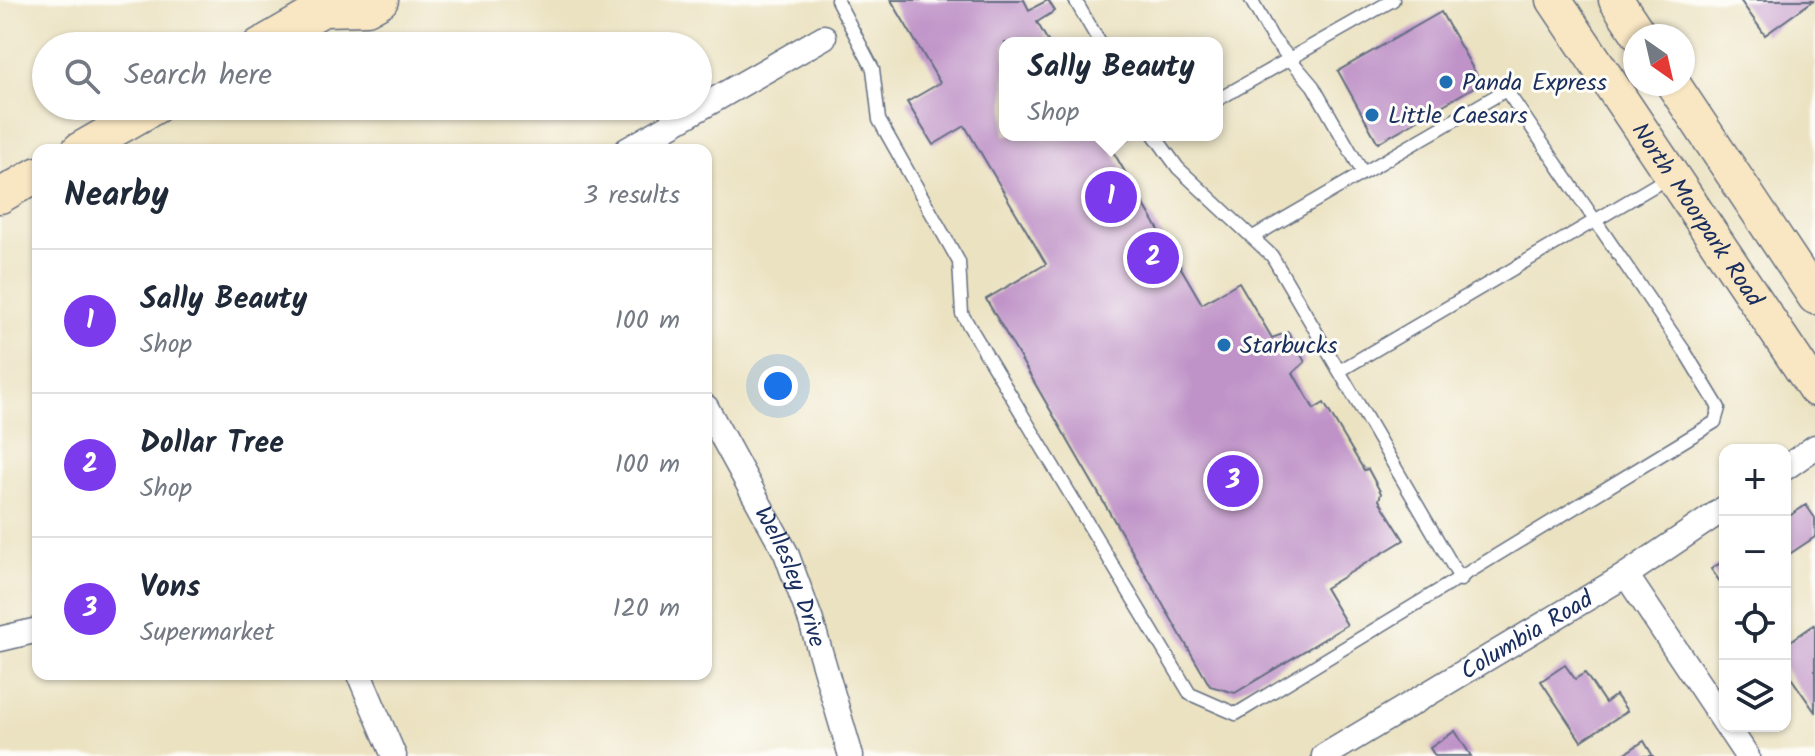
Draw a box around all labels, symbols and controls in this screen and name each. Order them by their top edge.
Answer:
north arrow [1623,24,1695,96]
search box [32,32,712,120]
popup [999,37,1223,141]
text: Sally Beauty [1027,44,1195,92]
text: Search here [124,52,272,100]
icon: search [60,54,104,98]
place label: Panda Express [1462,64,1607,103]
marker: Panda Express [1437,73,1455,91]
text: Shop [1027,92,1079,134]
place label: Little Caesars [1388,97,1528,136]
marker: Little Caesars [1363,106,1381,124]
street label: North Moorpark Road [1620,115,1773,316]
pin: 1 [1085,167,1137,227]
text: Nearby [64,169,169,223]
text: 3 results [583,175,680,217]
pin: 2 [1127,228,1179,288]
text: Sally Beauty [140,276,307,324]
text: 1 [86,300,94,342]
text: 100 m [615,300,680,342]
text: Shop [140,324,192,366]
place label: Starbucks [1240,327,1338,366]
marker: Starbucks [1215,336,1233,354]
your location [758,366,798,406]
text: Dollar Tree [140,420,284,468]
text: 2 [82,444,98,486]
text: 100 m [615,444,680,486]
map controls [1719,444,1791,732]
button: + [1719,444,1791,516]
pin: 3 [1207,451,1259,511]
text: Shop [140,468,192,510]
street label: Wellesley Drive [743,499,836,652]
button: − [1719,516,1791,588]
text: Vons [140,564,200,612]
street label: Columbia Road [1453,580,1602,691]
text: 3 [83,588,97,630]
text: 120 m [613,588,680,630]
button: locate [1719,588,1791,660]
text: Supermarket [140,612,275,654]
button: layers [1719,660,1791,732]

